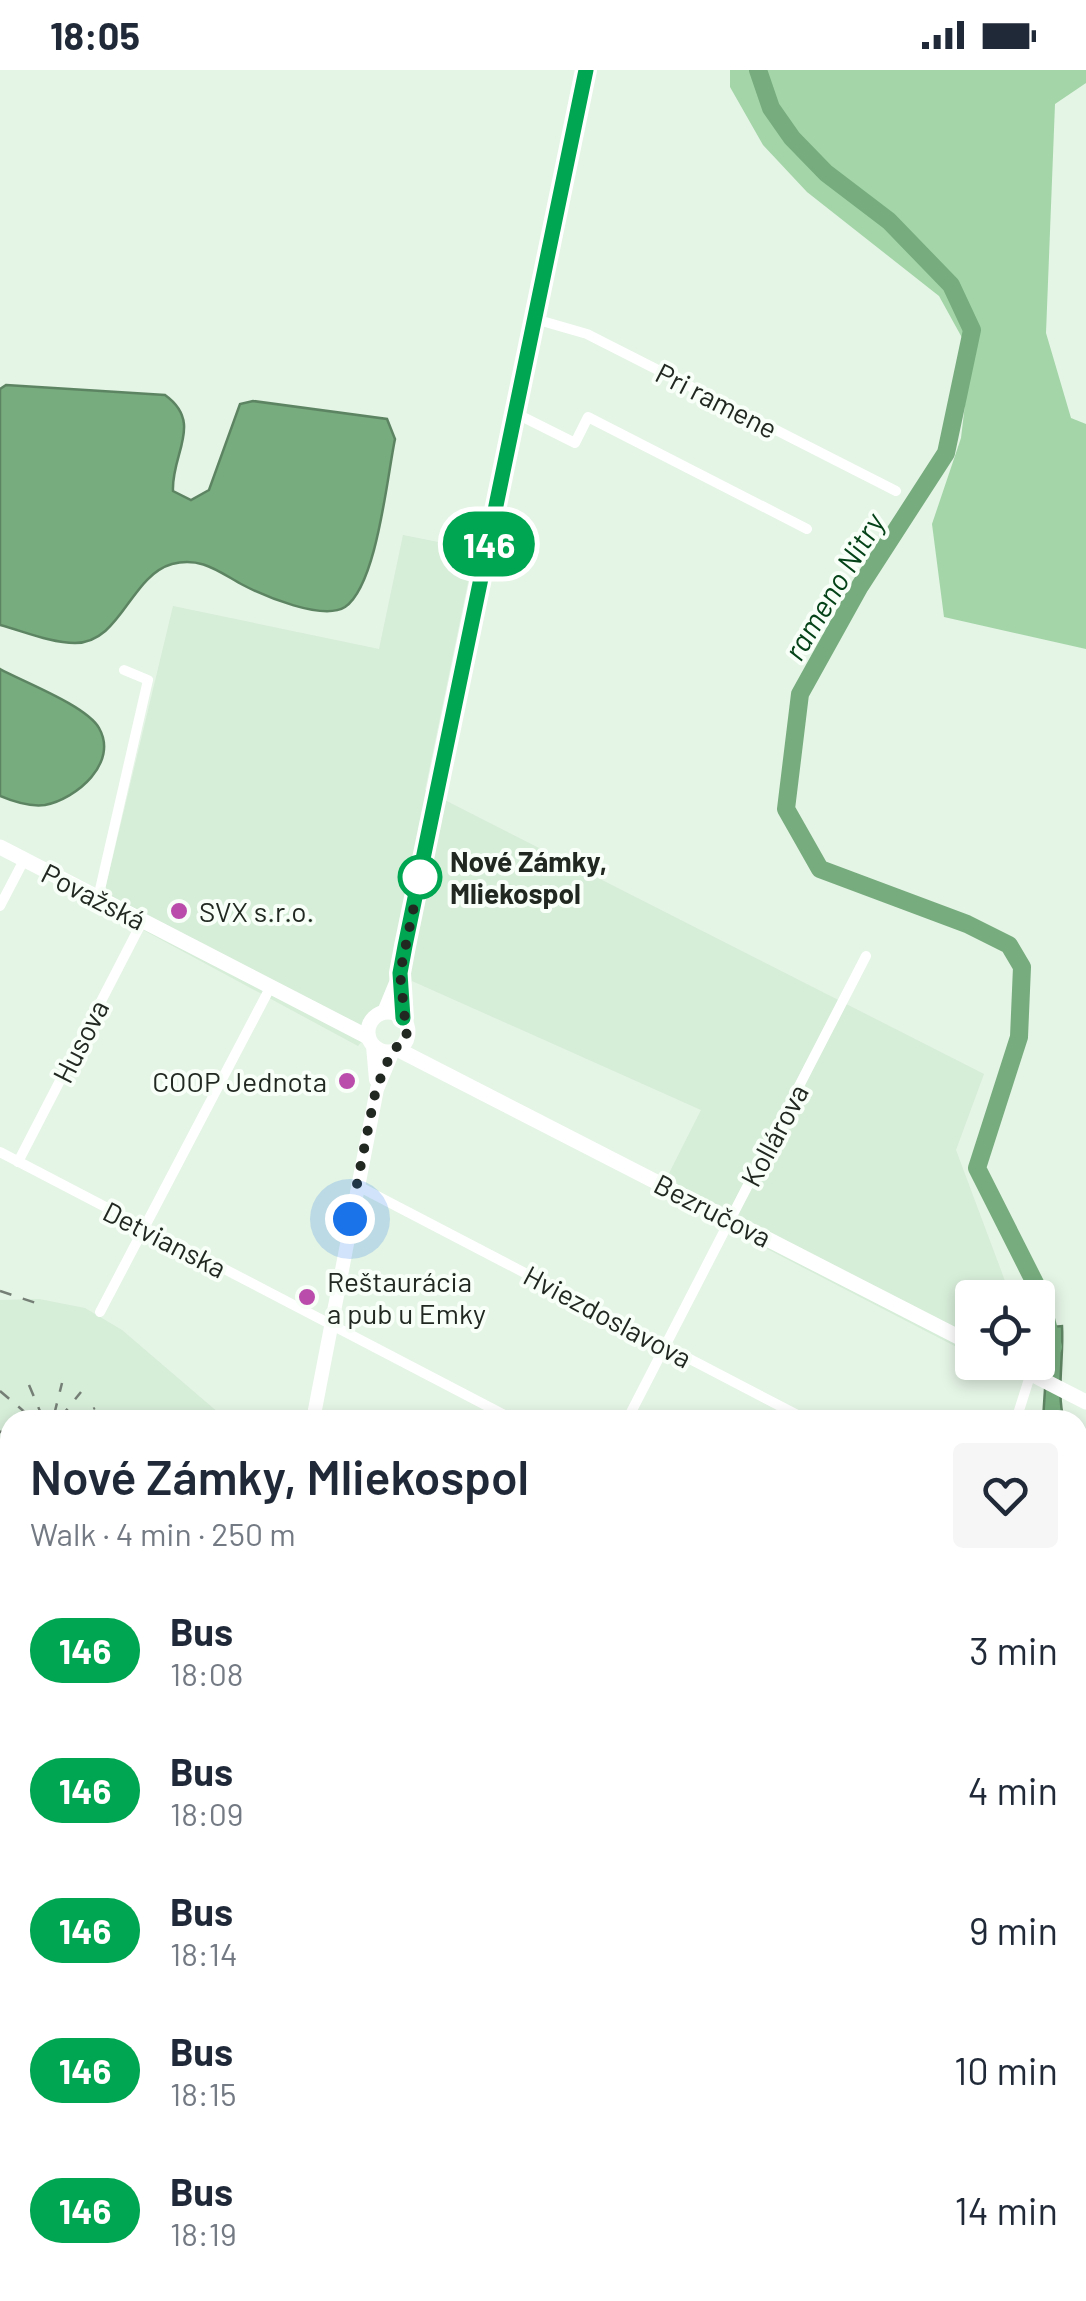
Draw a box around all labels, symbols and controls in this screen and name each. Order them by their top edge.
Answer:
text: 18:05 [50,12,140,58]
street label: Pri ramene [651,355,783,445]
water label: rameno Nitry [775,505,892,666]
line badge: 146 [432,512,546,576]
text: 146 [463,523,515,565]
place label: Nové Zámky, Mliekospol [450,844,607,910]
street label: Považská [36,855,152,937]
marker: Nové Zámky, Mliekospol [399,856,441,898]
place label: SVX s.r.o. [199,894,314,928]
marker: SVX s.r.o. [168,900,190,922]
street label: Husova [45,994,115,1088]
place label: COOP Jednota [152,1064,327,1098]
marker: COOP Jednota [336,1070,358,1092]
street label: Kollárova [733,1078,815,1192]
street label: Bezručova [649,1166,777,1254]
street label: Detvianska [98,1194,232,1284]
your location [325,1194,375,1244]
street label: Hviezdoslavova [518,1257,698,1375]
place label: Reštaurácia a pub u Emky [327,1264,486,1330]
map controls [955,1280,1055,1380]
button: locate [955,1280,1055,1380]
marker: Reštaurácia a pub u Emky [296,1286,318,1308]
button: heart [953,1443,1058,1548]
text: Nové Zámky, Mliekospol [30,1447,529,1505]
text: Walk · 4 min · 250 m [30,1514,296,1552]
text: Bus [170,1608,233,1654]
text: 3 min [969,1627,1058,1673]
text: 146 [59,1629,111,1671]
text: 18:08 [170,1654,243,1692]
text: Bus [170,1748,233,1794]
text: 4 min [968,1767,1058,1813]
text: 146 [59,1769,111,1811]
text: 18:09 [170,1794,243,1832]
text: Bus [170,1888,233,1934]
text: 9 min [969,1907,1058,1953]
text: 146 [59,1909,111,1951]
text: 18:14 [170,1934,238,1972]
text: Bus [170,2028,233,2074]
text: 10 min [954,2047,1058,2093]
text: 146 [59,2049,111,2091]
text: 18:15 [170,2074,236,2112]
text: Bus [170,2168,233,2214]
text: 14 min [955,2187,1058,2233]
text: 146 [59,2189,111,2231]
text: 18:19 [170,2214,237,2252]

